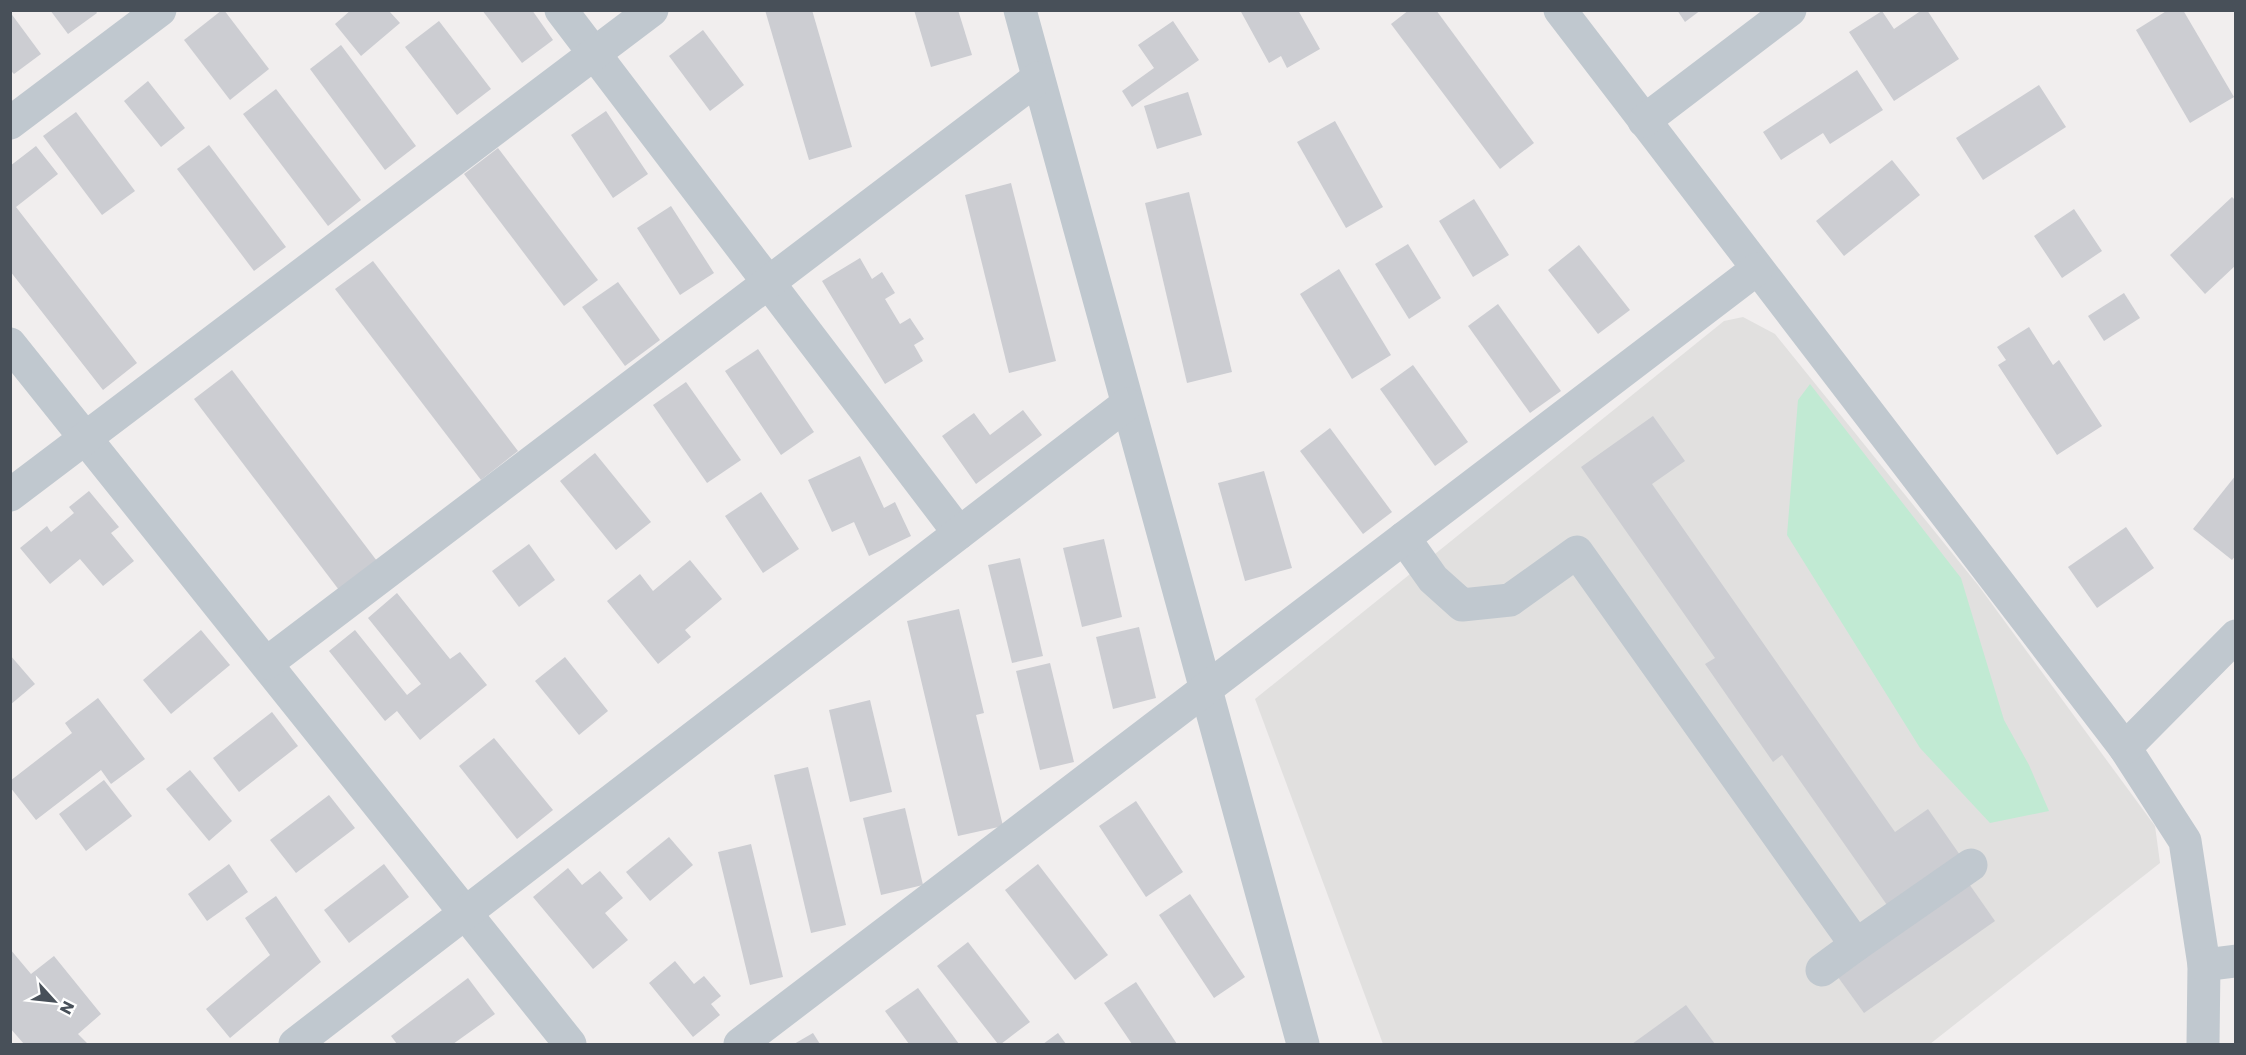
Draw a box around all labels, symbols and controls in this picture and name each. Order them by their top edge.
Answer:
north arrow [24,971,84,1031]
text: N [54,997,80,1018]

